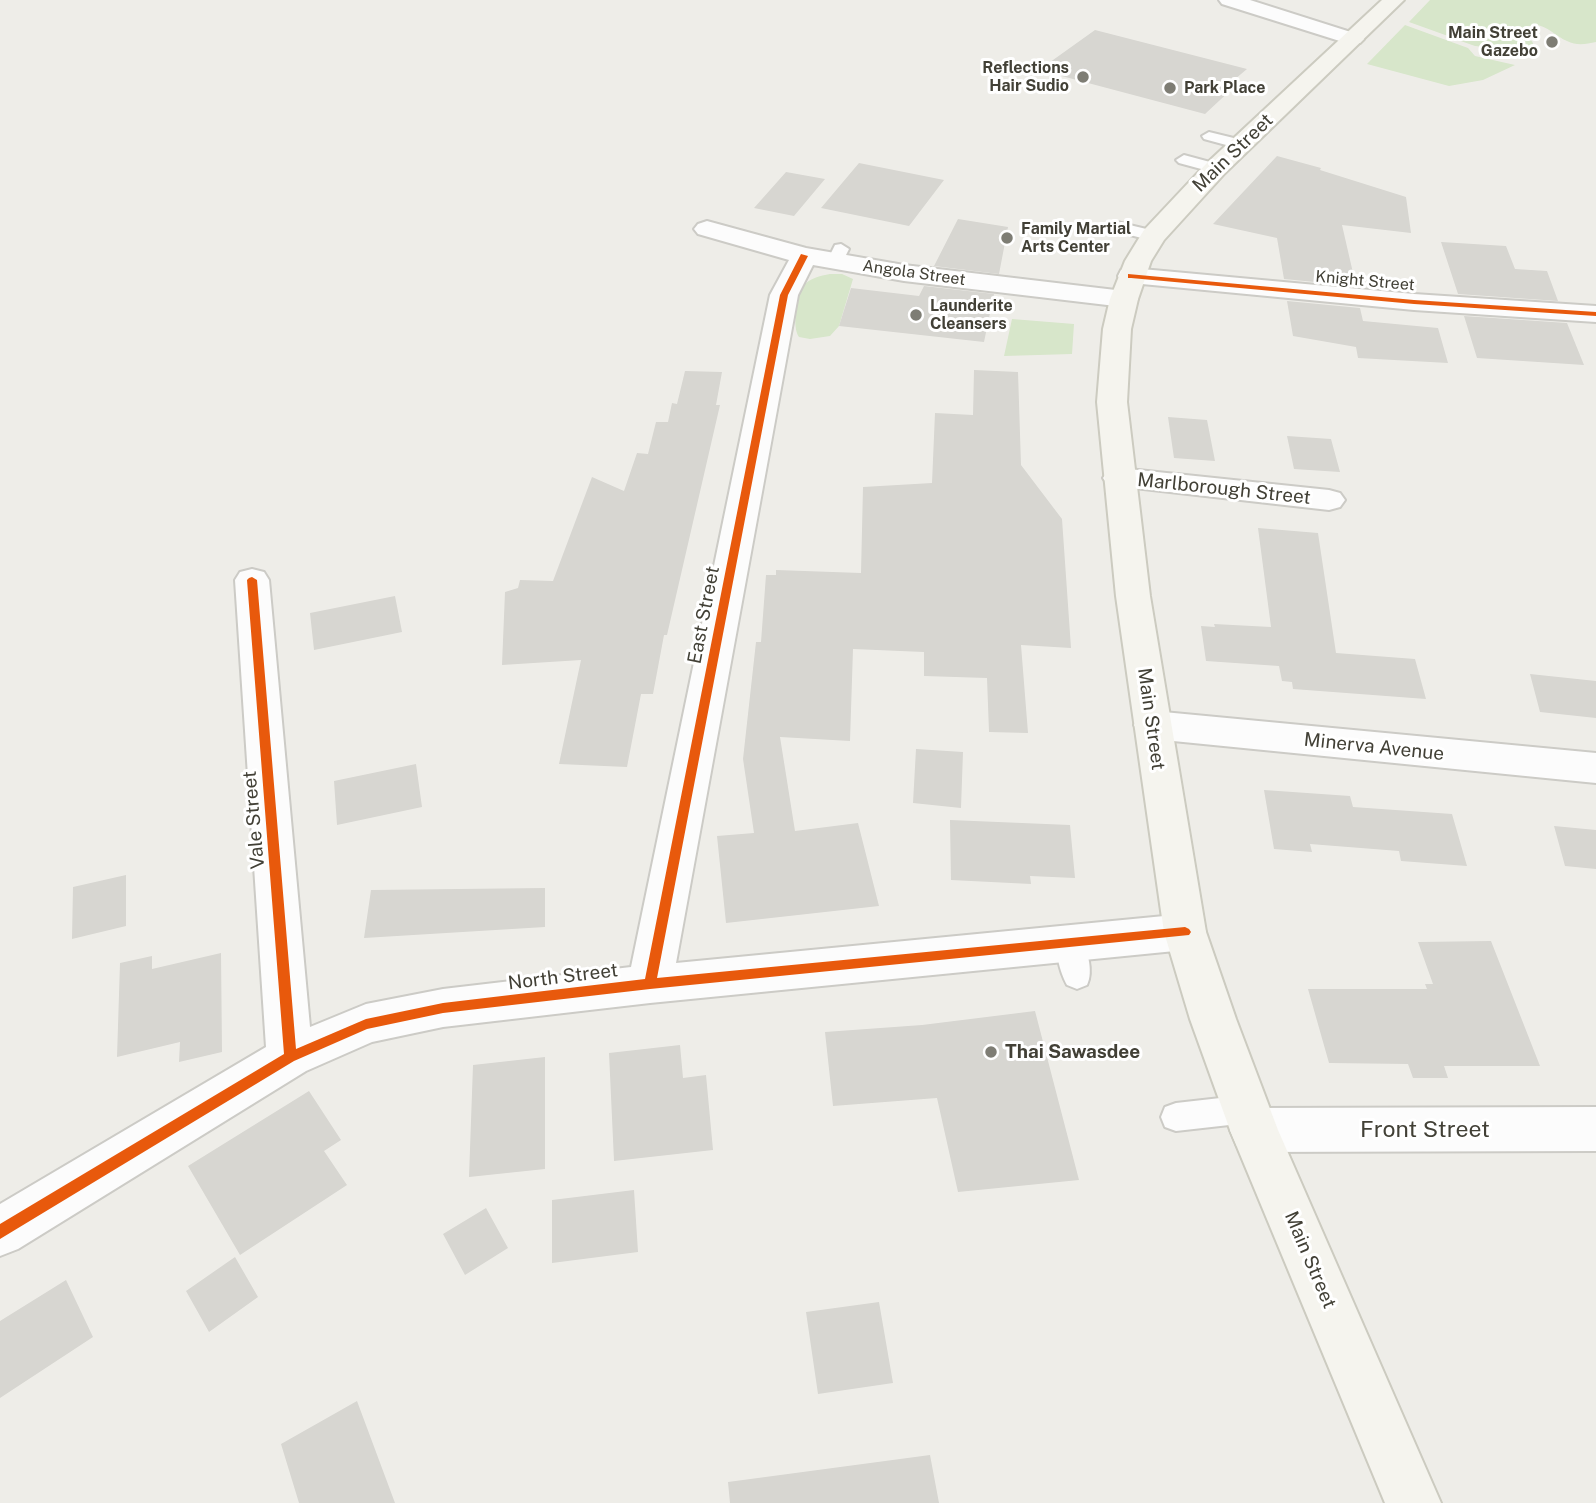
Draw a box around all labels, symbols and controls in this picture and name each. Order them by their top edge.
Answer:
place label: Main Street Gazebo [1448,23,1538,61]
marker: Main Street Gazebo [1544,34,1560,50]
place label: Reflections Hair Sudio [982,58,1069,96]
marker: Reflections Hair Sudio [1075,69,1091,85]
place label: Park Place [1184,78,1265,98]
marker: Park Place [1162,80,1178,96]
street label: Main Street [1188,109,1278,197]
place label: Family Martial Arts Center [1021,219,1131,257]
marker: Family Martial Arts Center [999,230,1015,246]
street label: Angola Street [861,256,967,290]
street label: Knight Street [1314,267,1416,295]
place label: Launderite Cleansers [930,296,1013,334]
marker: Launderite Cleansers [908,307,924,323]
street label: Marlborough Street [1136,469,1312,509]
street label: East Street [683,564,725,666]
street label: Main Street [1133,666,1169,772]
street label: Minerva Avenue [1303,728,1445,766]
street label: Vale Street [238,770,270,870]
street label: North Street [507,959,619,995]
place label: Thai Sawasdee [1005,1041,1140,1063]
marker: Thai Sawasdee [983,1044,999,1060]
street label: Front Street [1360,1116,1490,1144]
street label: Main Street [1279,1208,1341,1312]

